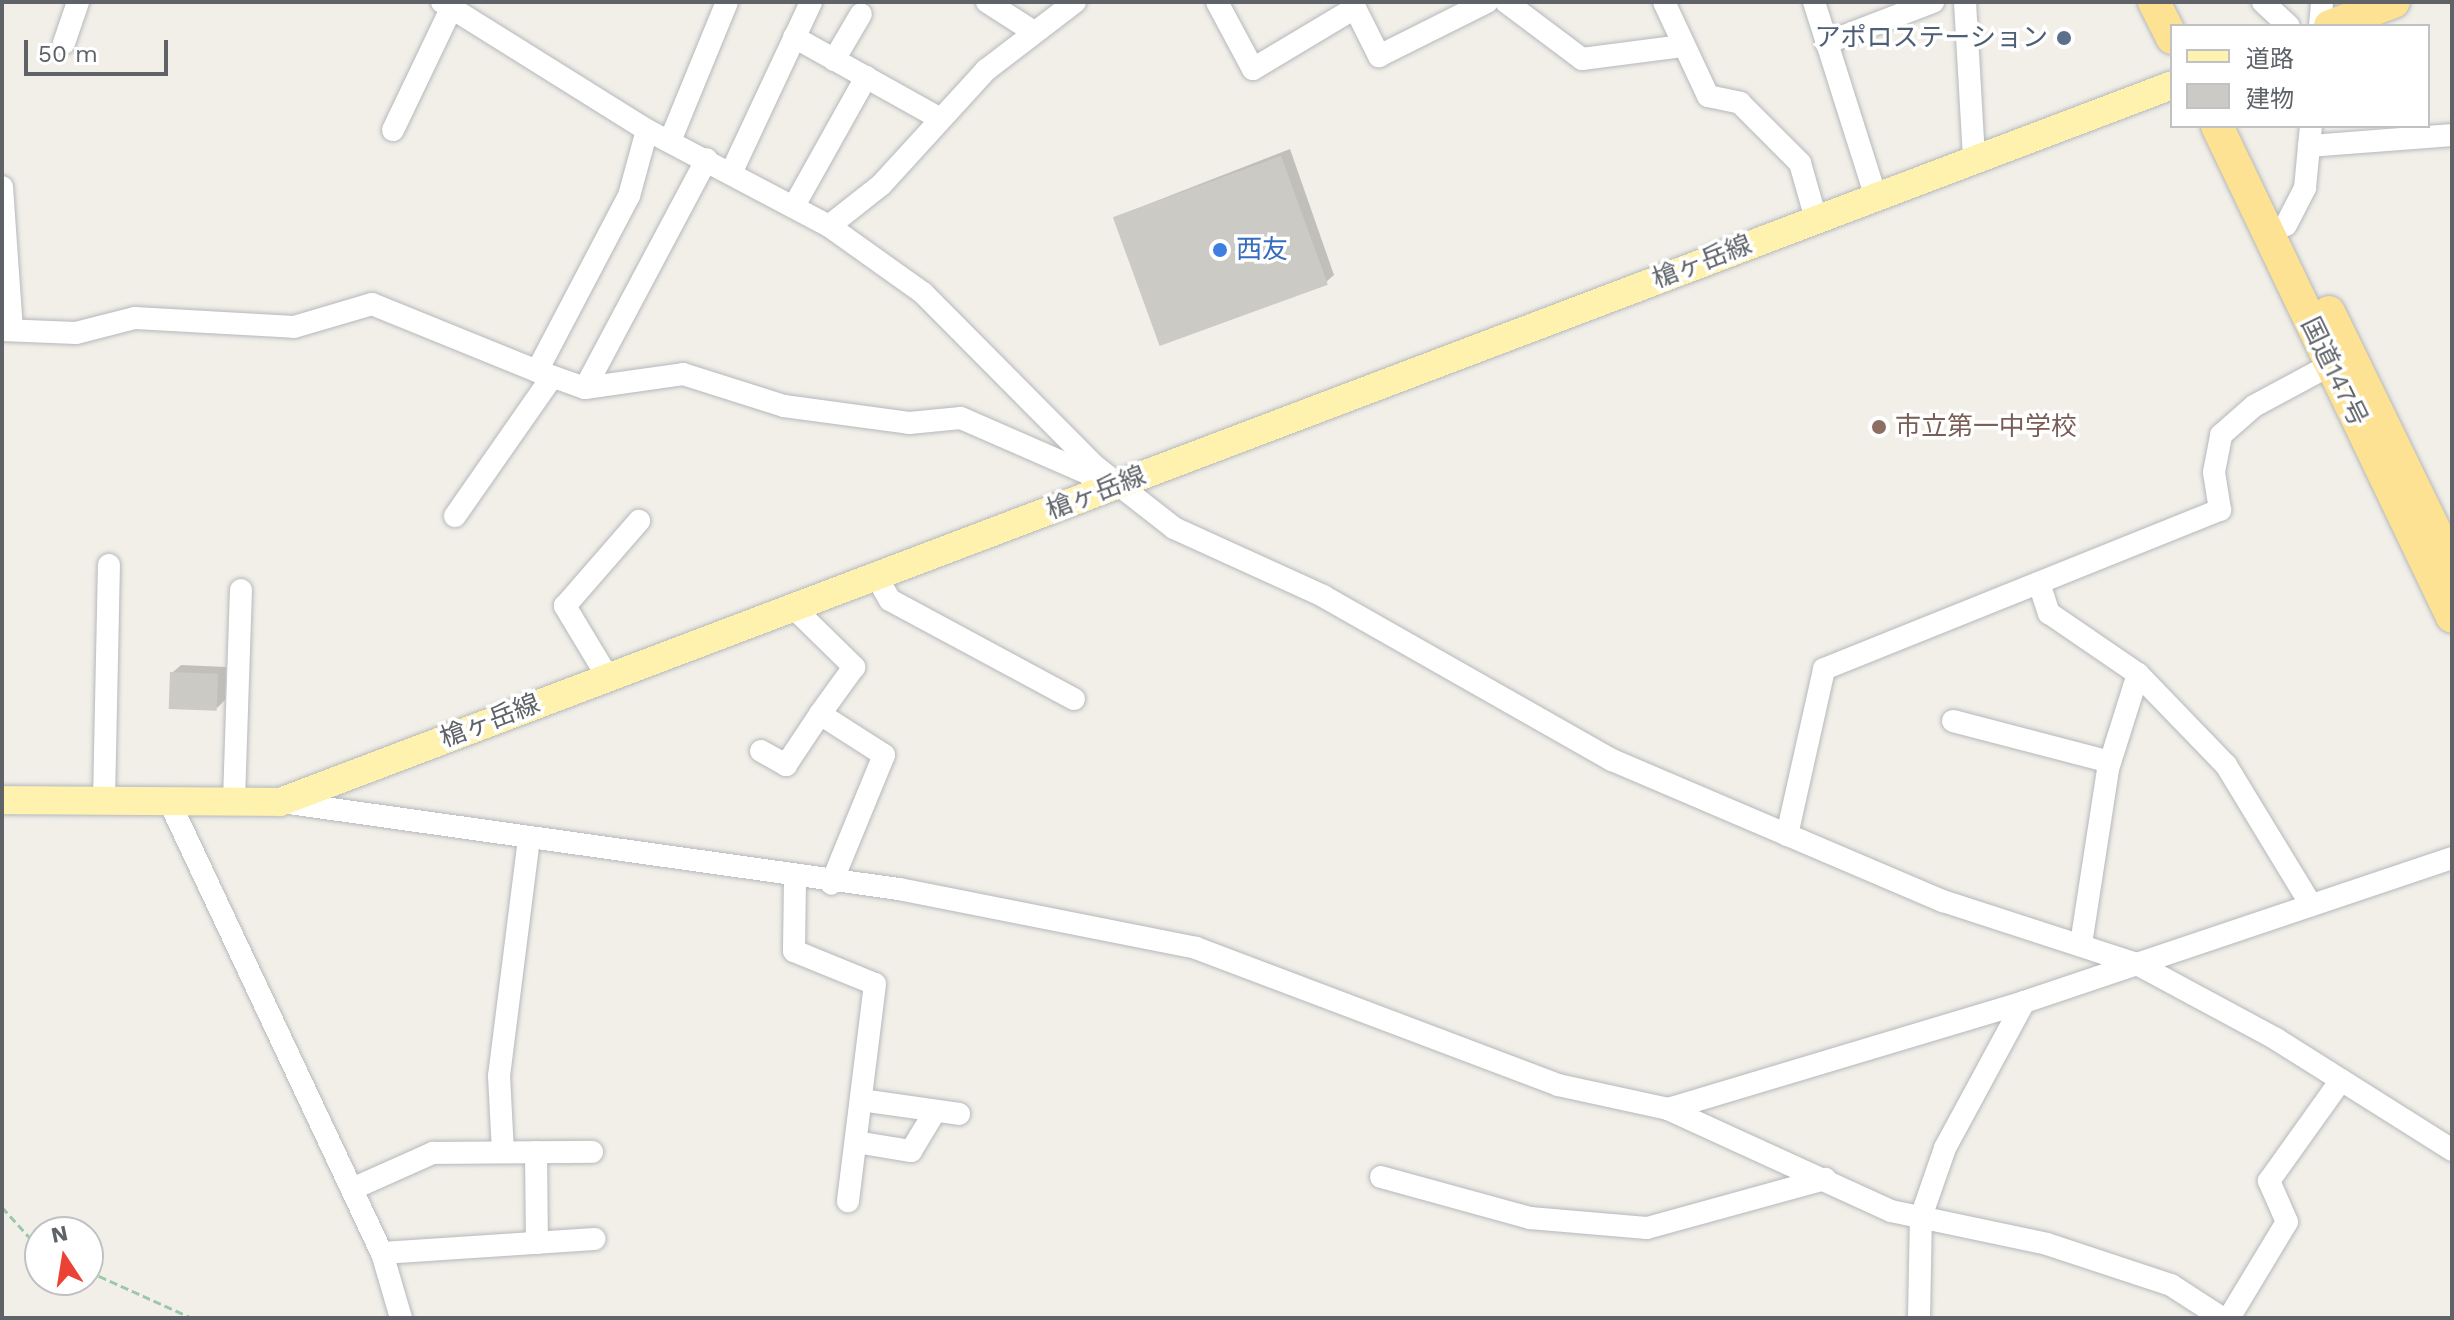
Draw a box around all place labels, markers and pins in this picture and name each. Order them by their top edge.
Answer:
place label: アポロステーション [1814,22,2048,54]
marker: アポロステーション [2055,29,2073,47]
place label: 西友 [1236,234,1288,266]
marker: 西友 [1211,241,1229,259]
place label: 市立第一中学校 [1895,411,2077,443]
marker: 市立第一中学校 [1870,418,1888,436]

